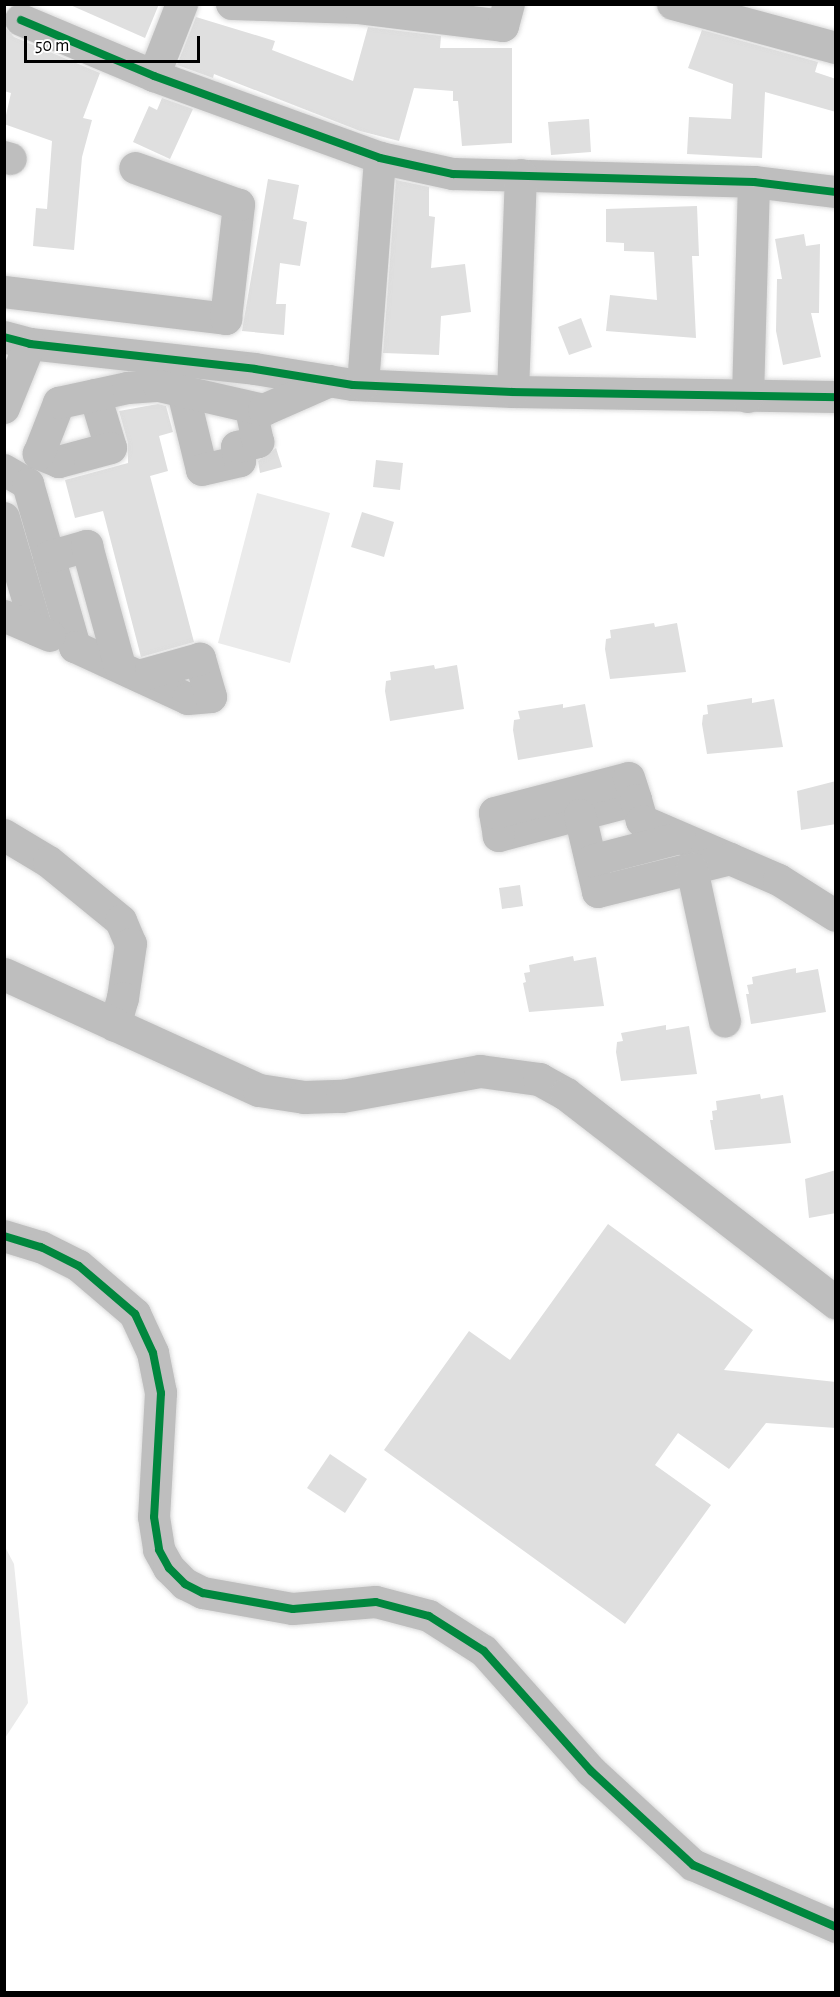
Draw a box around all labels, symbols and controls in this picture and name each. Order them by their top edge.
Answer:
scale bar [27,24,202,62]
text: 50 m [35,37,69,55]

